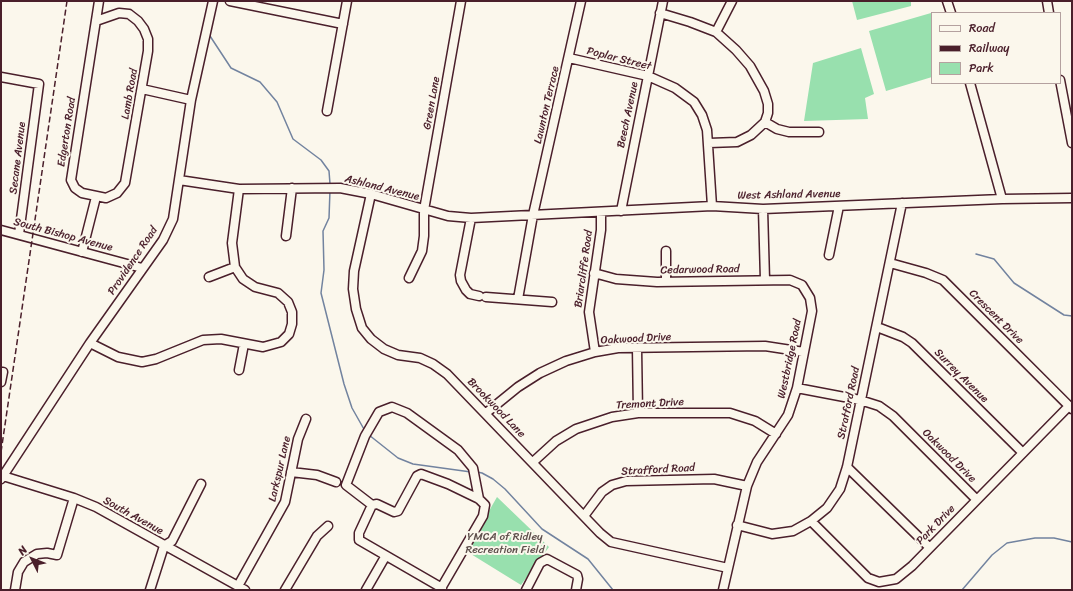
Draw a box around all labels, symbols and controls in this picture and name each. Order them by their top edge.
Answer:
legend [931,12,1061,84]
text: Road [969,17,995,39]
text: Railway [969,37,1010,59]
street label: Poplar Street [585,45,653,73]
text: Park [969,57,994,79]
street label: Lawnton Terrace [532,65,562,145]
street label: Lamb Road [119,68,141,120]
street label: Green Lane [421,75,443,131]
street label: Beech Avenue [615,81,641,149]
street label: Edgerton Road [55,96,79,168]
street label: Secane Avenue [7,121,29,195]
street label: Ashland Avenue [343,172,421,204]
street label: West Ashland Avenue [737,187,841,203]
street label: South Bishop Avenue [12,215,114,255]
street label: Providence Road [105,224,161,298]
street label: Briarcliffe Road [572,229,596,309]
street label: Cedarwood Road [660,263,740,277]
street label: Crescent Drive [966,287,1026,347]
street label: Westbridge Road [775,318,805,400]
street label: Oakwood Drive [600,331,672,347]
street label: Surrey Avenue [931,346,991,406]
street label: Stratford Road [835,366,863,440]
street label: Brookwood Lane [464,375,528,441]
street label: Tremont Drive [616,396,684,412]
street label: Oakwood Drive [919,426,979,486]
street label: Larkspur Lane [266,435,294,503]
street label: Strafford Road [621,461,695,479]
street label: South Avenue [101,494,165,538]
street label: Park Drive [914,502,958,548]
park label: YMCA of Ridley Recreation Field [466,530,544,556]
north arrow [12,539,52,579]
text: N [13,541,32,560]

